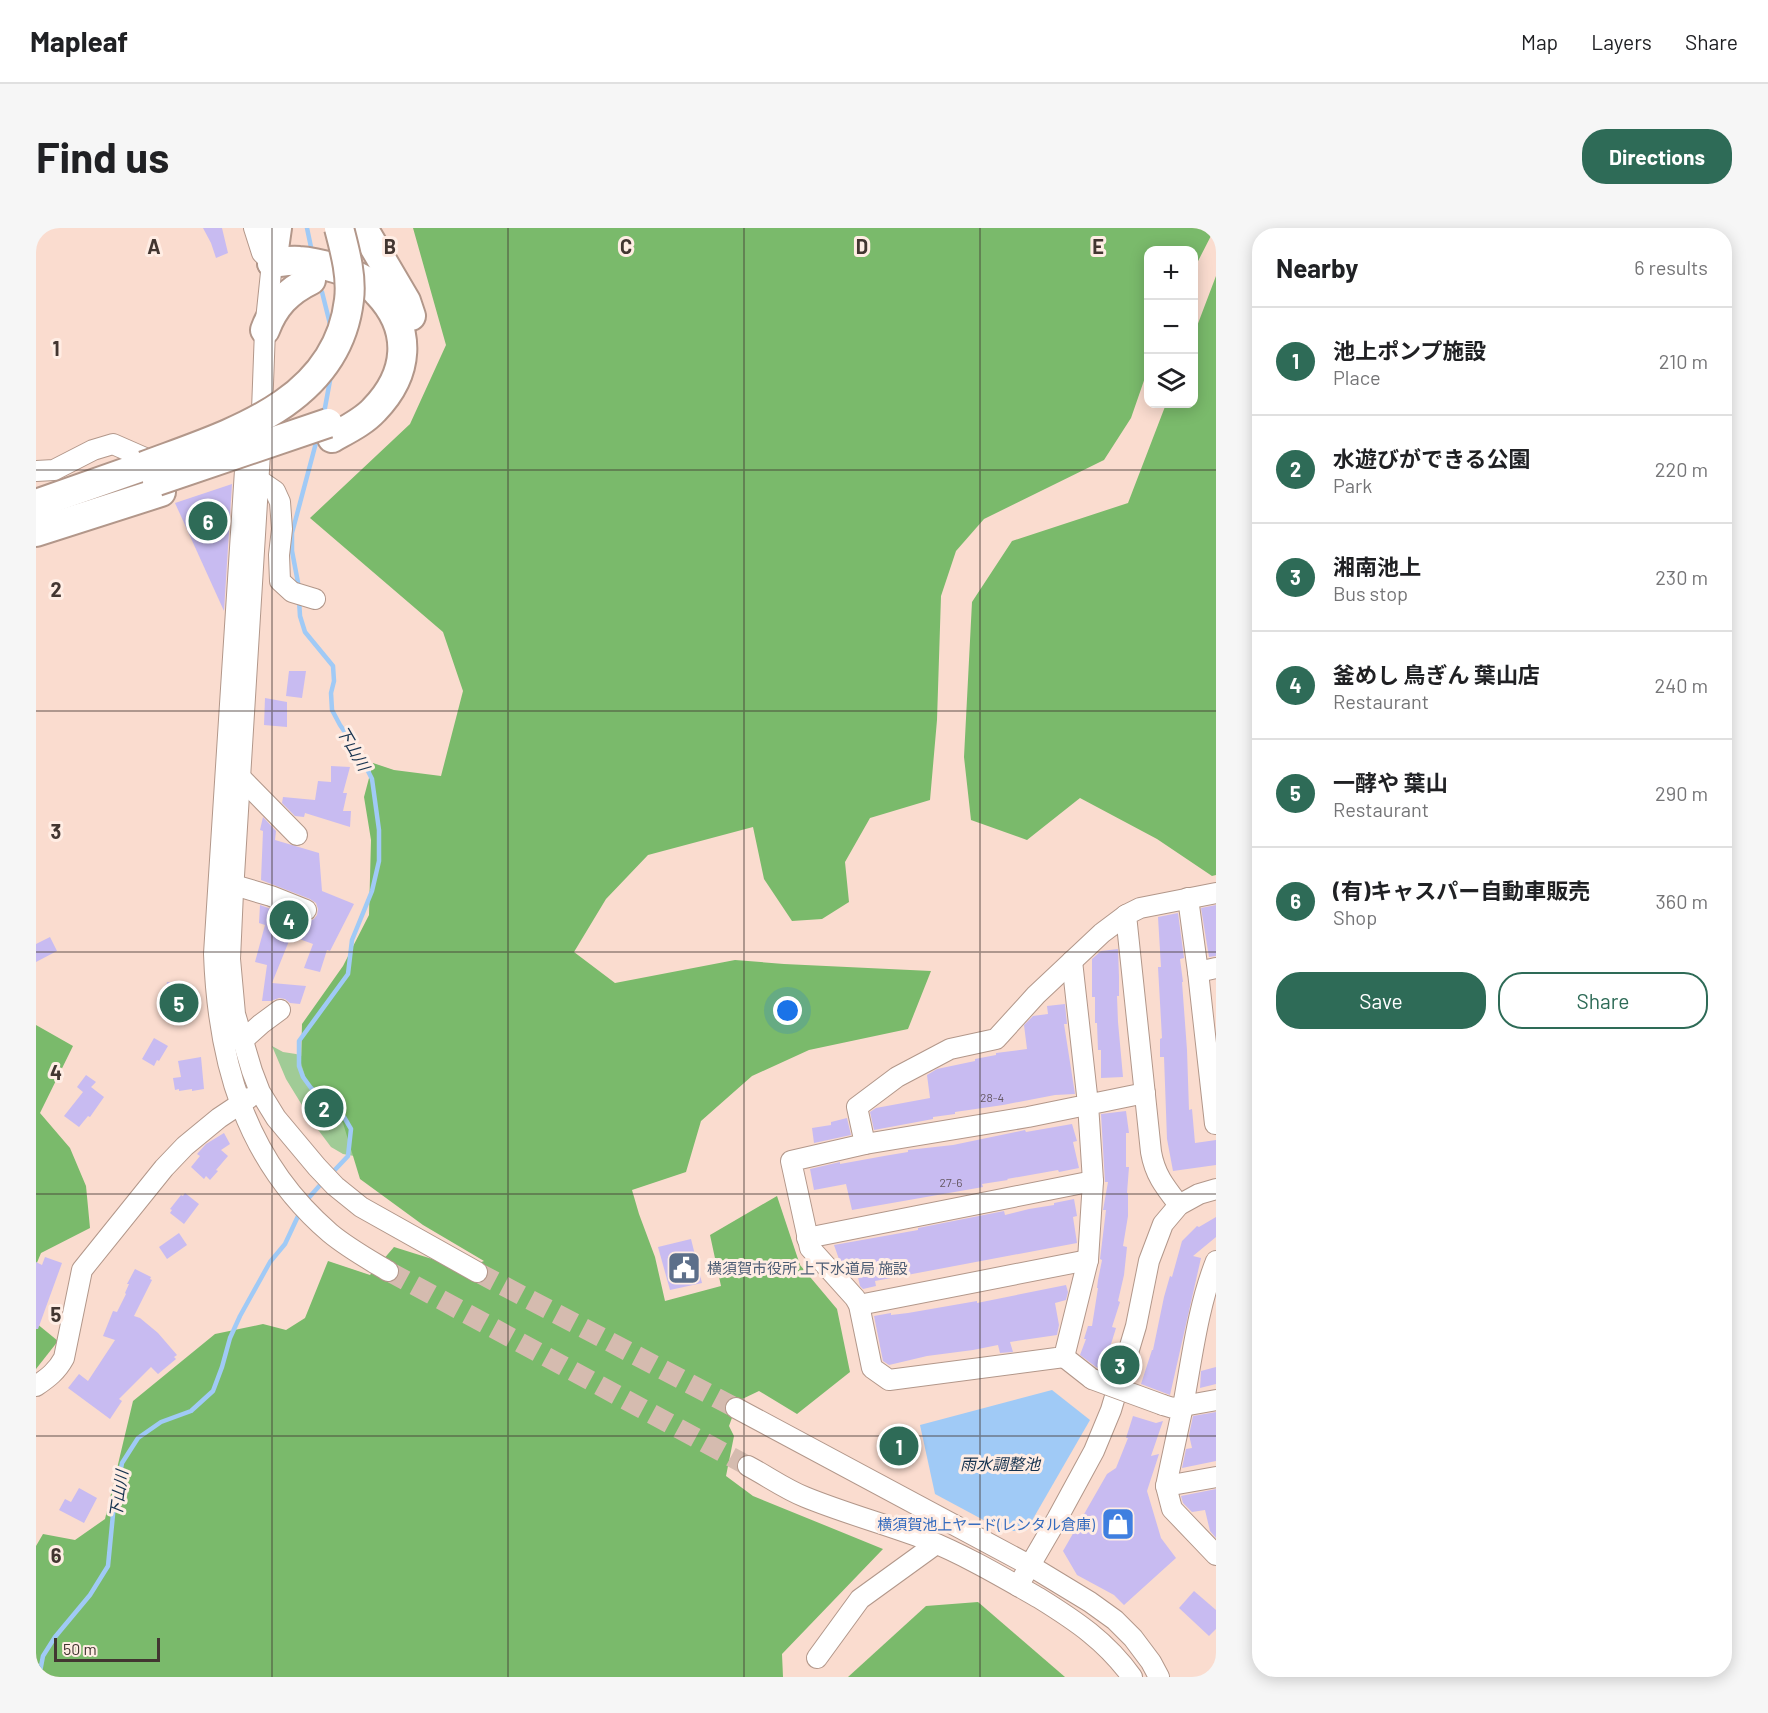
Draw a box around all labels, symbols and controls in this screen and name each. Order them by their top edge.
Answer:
text: Mapleaf [30,24,128,58]
text: Map [1521,29,1558,54]
text: Layers [1591,29,1652,54]
text: Share [1685,29,1738,54]
button: Directions [1582,129,1732,184]
text: Find us [36,131,169,181]
text: A [147,234,161,258]
text: B [384,234,396,258]
text: C [620,234,632,258]
text: D [856,234,868,258]
text: E [1092,234,1104,258]
map controls [1144,246,1198,408]
button: + [1144,246,1198,300]
text: Nearby [1276,252,1358,283]
text: 6 results [1634,255,1708,279]
button: − [1144,300,1198,354]
text: 1 [52,336,60,360]
text: 池上ポンプ施設 [1333,337,1486,363]
text: 1 [1292,349,1299,373]
text: 210 m [1659,349,1708,373]
button: layers [1144,354,1198,408]
text: Place [1333,365,1381,389]
text: 水遊びができる公園 [1333,445,1531,471]
text: 2 [1290,457,1301,481]
text: 220 m [1655,457,1708,481]
text: Park [1333,473,1372,497]
pin: 6 [188,498,228,544]
text: 湘南池上 [1333,553,1421,579]
text: 3 [1290,565,1301,589]
text: 230 m [1655,565,1708,589]
text: 2 [50,577,62,601]
text: Bus stop [1333,581,1408,605]
text: 釜めし 鳥ぎん 葉山店 [1333,661,1540,687]
text: 4 [1289,673,1302,697]
text: 240 m [1654,673,1708,697]
text: Restaurant [1333,689,1429,713]
water label: 下山川 [334,722,375,775]
text: 一酵や 葉山 [1333,769,1447,795]
text: 5 [1290,781,1301,805]
text: 290 m [1655,781,1708,805]
text: Restaurant [1333,797,1429,821]
text: 3 [51,819,61,843]
text: (有)キャスパー自動車販売 [1333,877,1590,903]
text: 6 [1290,889,1301,913]
text: 360 m [1656,889,1708,913]
pin: 4 [270,898,308,942]
text: Shop [1333,905,1377,929]
button: Save [1276,972,1486,1029]
button: Share [1498,972,1708,1029]
pin: 5 [160,980,198,1026]
your location [773,996,802,1025]
text: 4 [50,1060,62,1084]
pin: 2 [304,1086,344,1130]
house number: 28-4 [980,1090,1004,1104]
house number: 27-6 [939,1175,963,1189]
public building icon: 横須賀市役所 上下水道局 施設 [666,1250,702,1286]
place label: 横須賀市役所 上下水道局 施設 [707,1259,908,1277]
text: 5 [51,1302,62,1326]
pin: 3 [1100,1342,1140,1388]
pin: 1 [880,1424,918,1468]
water label: 雨水調整池 [960,1454,1042,1473]
water label: 下山川 [105,1467,131,1519]
shop icon: 横須賀池上ヤード(レンタル倉庫) [1100,1506,1136,1542]
place label: 横須賀池上ヤード(レンタル倉庫) [877,1515,1095,1533]
text: 6 [51,1543,62,1567]
scale bar [54,1635,160,1662]
text: 50 m [63,1639,97,1658]

